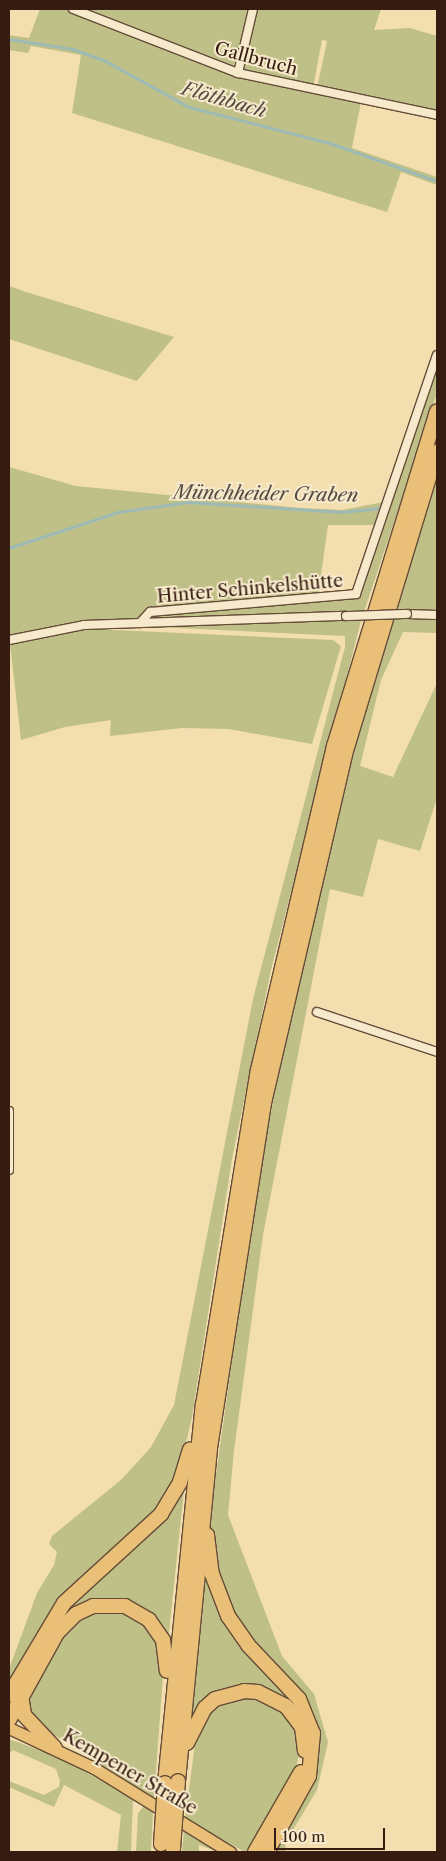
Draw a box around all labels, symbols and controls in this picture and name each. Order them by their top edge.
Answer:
street label: Gallbruch [212,38,300,80]
water label: Flöthbach [179,77,269,123]
water label: Münchheider Graben [173,481,359,507]
street label: Hinter Schinkelshütte [156,570,344,608]
street label: Kempener Straße [59,1725,201,1819]
scale bar [276,1818,387,1850]
text: 100 m [282,1827,325,1846]

